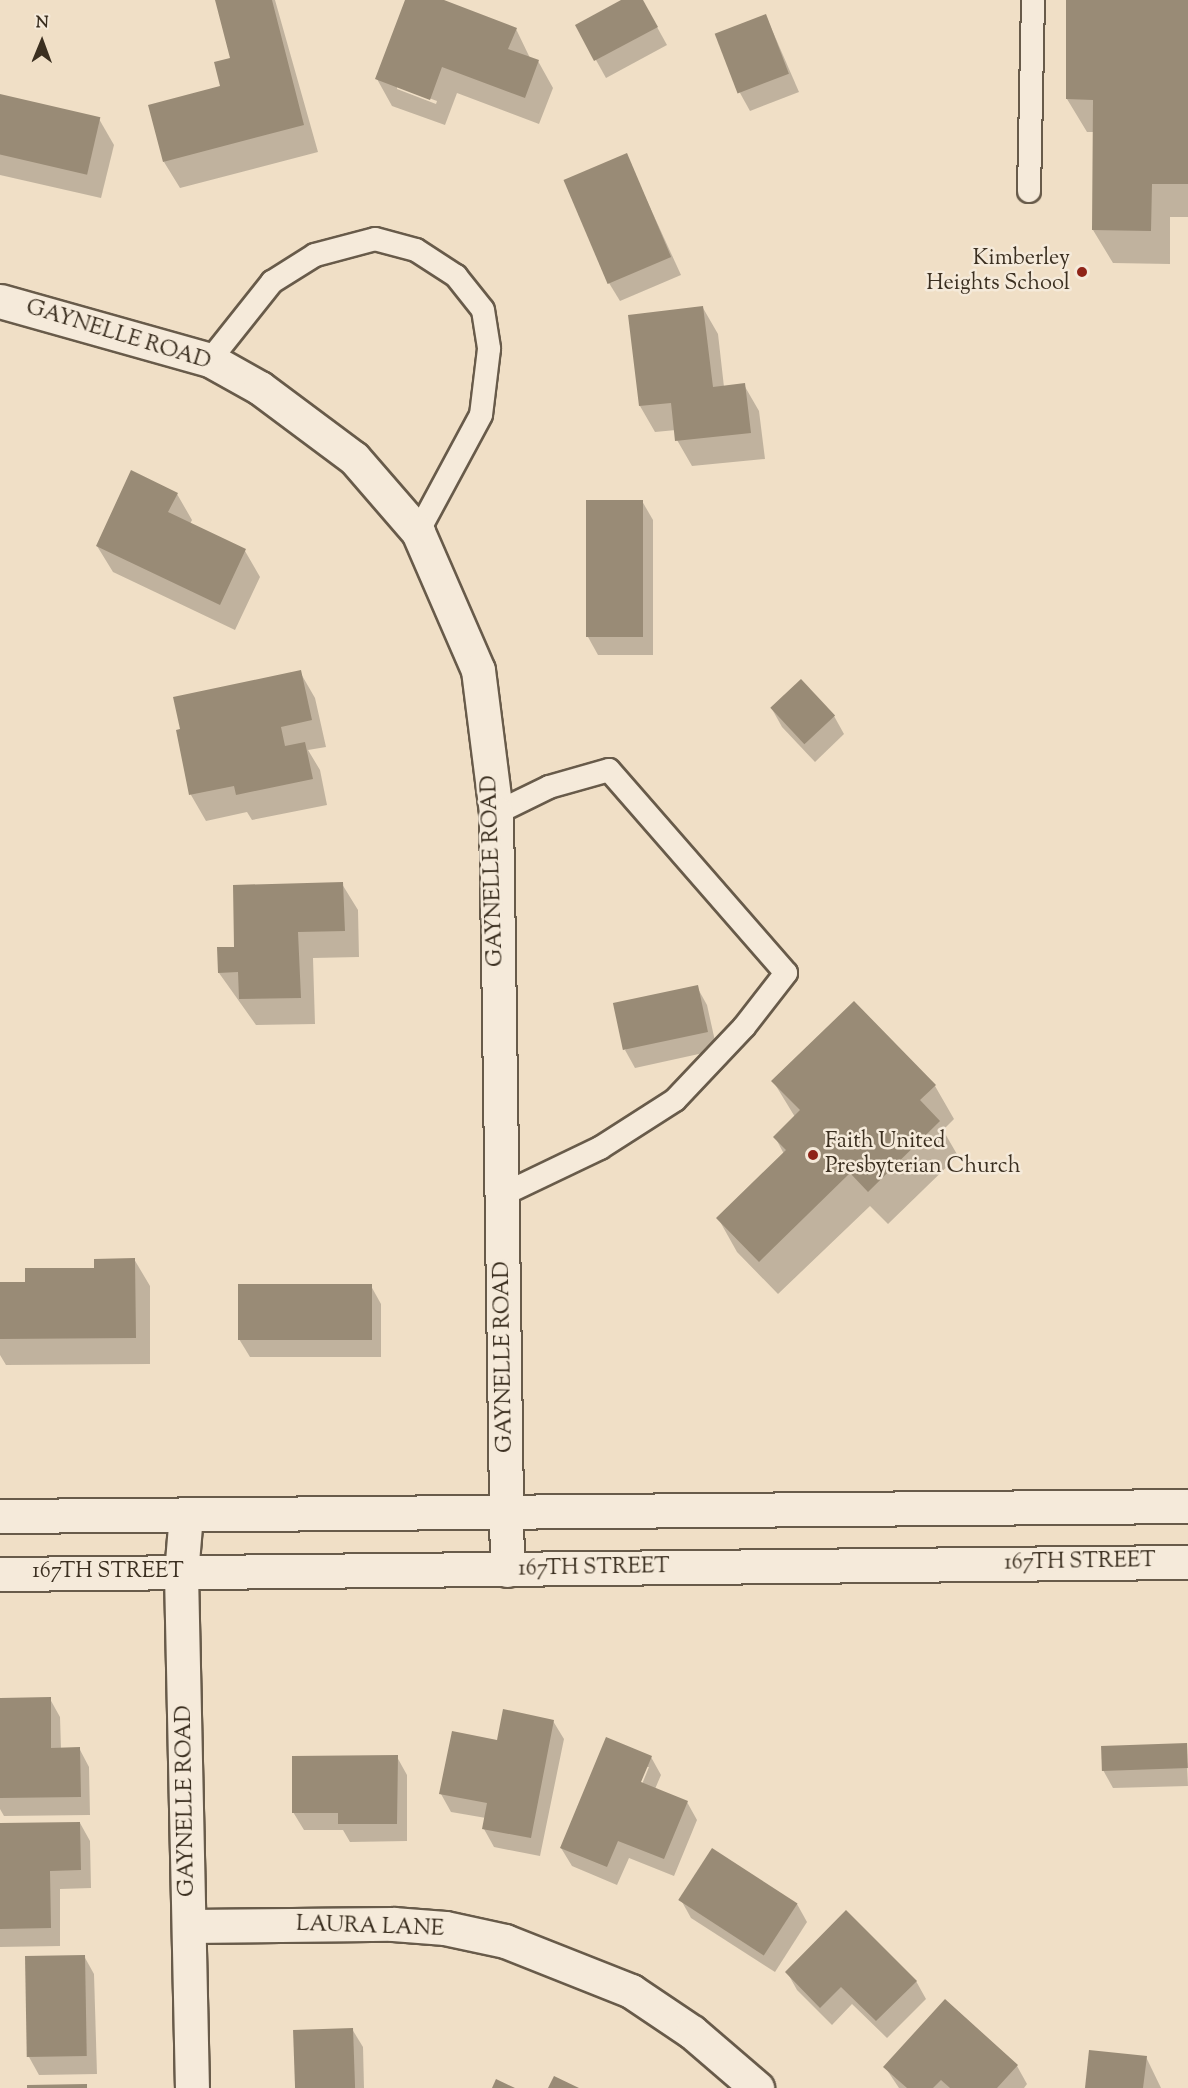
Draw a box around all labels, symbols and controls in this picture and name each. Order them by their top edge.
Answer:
north arrow [12,12,72,72]
text: N [36,12,49,35]
place label: Kimberley Heights School [926,246,1070,298]
marker: Kimberley Heights School [1075,265,1089,279]
street label: GAYNELLE ROAD [22,295,214,377]
street label: GAYNELLE ROAD [477,775,511,967]
place label: Faith United Presbyterian Church [825,1129,1021,1180]
marker: Faith United Presbyterian Church [806,1148,820,1162]
street label: GAYNELLE ROAD [490,1261,520,1453]
street label: 167TH STREET [1004,1548,1156,1578]
street label: 167TH STREET [518,1554,670,1584]
street label: 167TH STREET [32,1560,184,1586]
street label: GAYNELLE ROAD [172,1705,202,1897]
street label: LAURA LANE [296,1912,444,1944]

